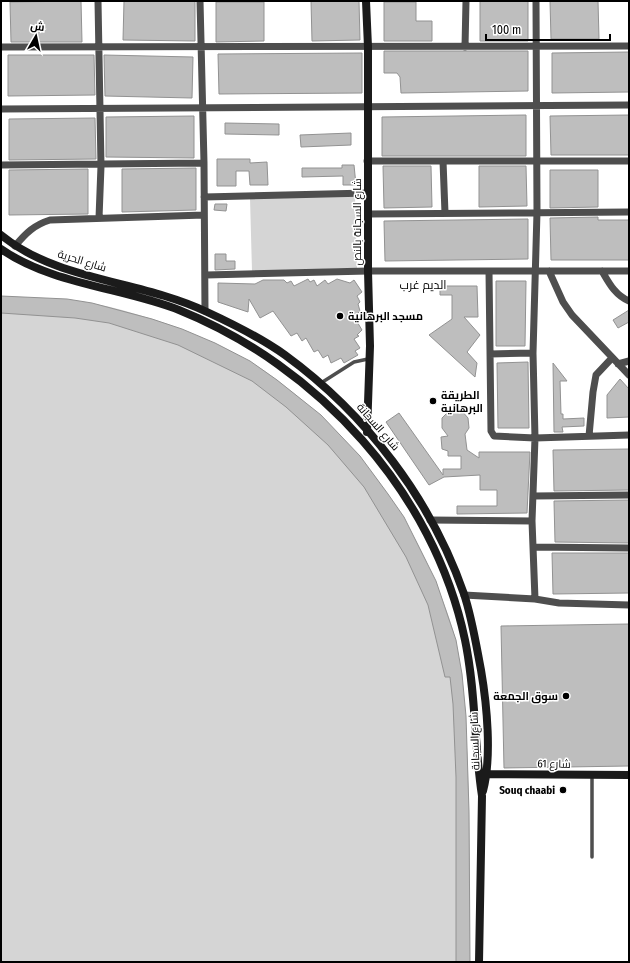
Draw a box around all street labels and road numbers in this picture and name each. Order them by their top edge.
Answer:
street label: شارع السجانة بالنص [351,179,365,266]
street label: شارع الحرية [56,247,108,275]
street label: شارع السجانة [353,401,402,454]
street label: شارع السجانة [467,711,484,770]
street label: شارع 61 [537,757,571,772]

